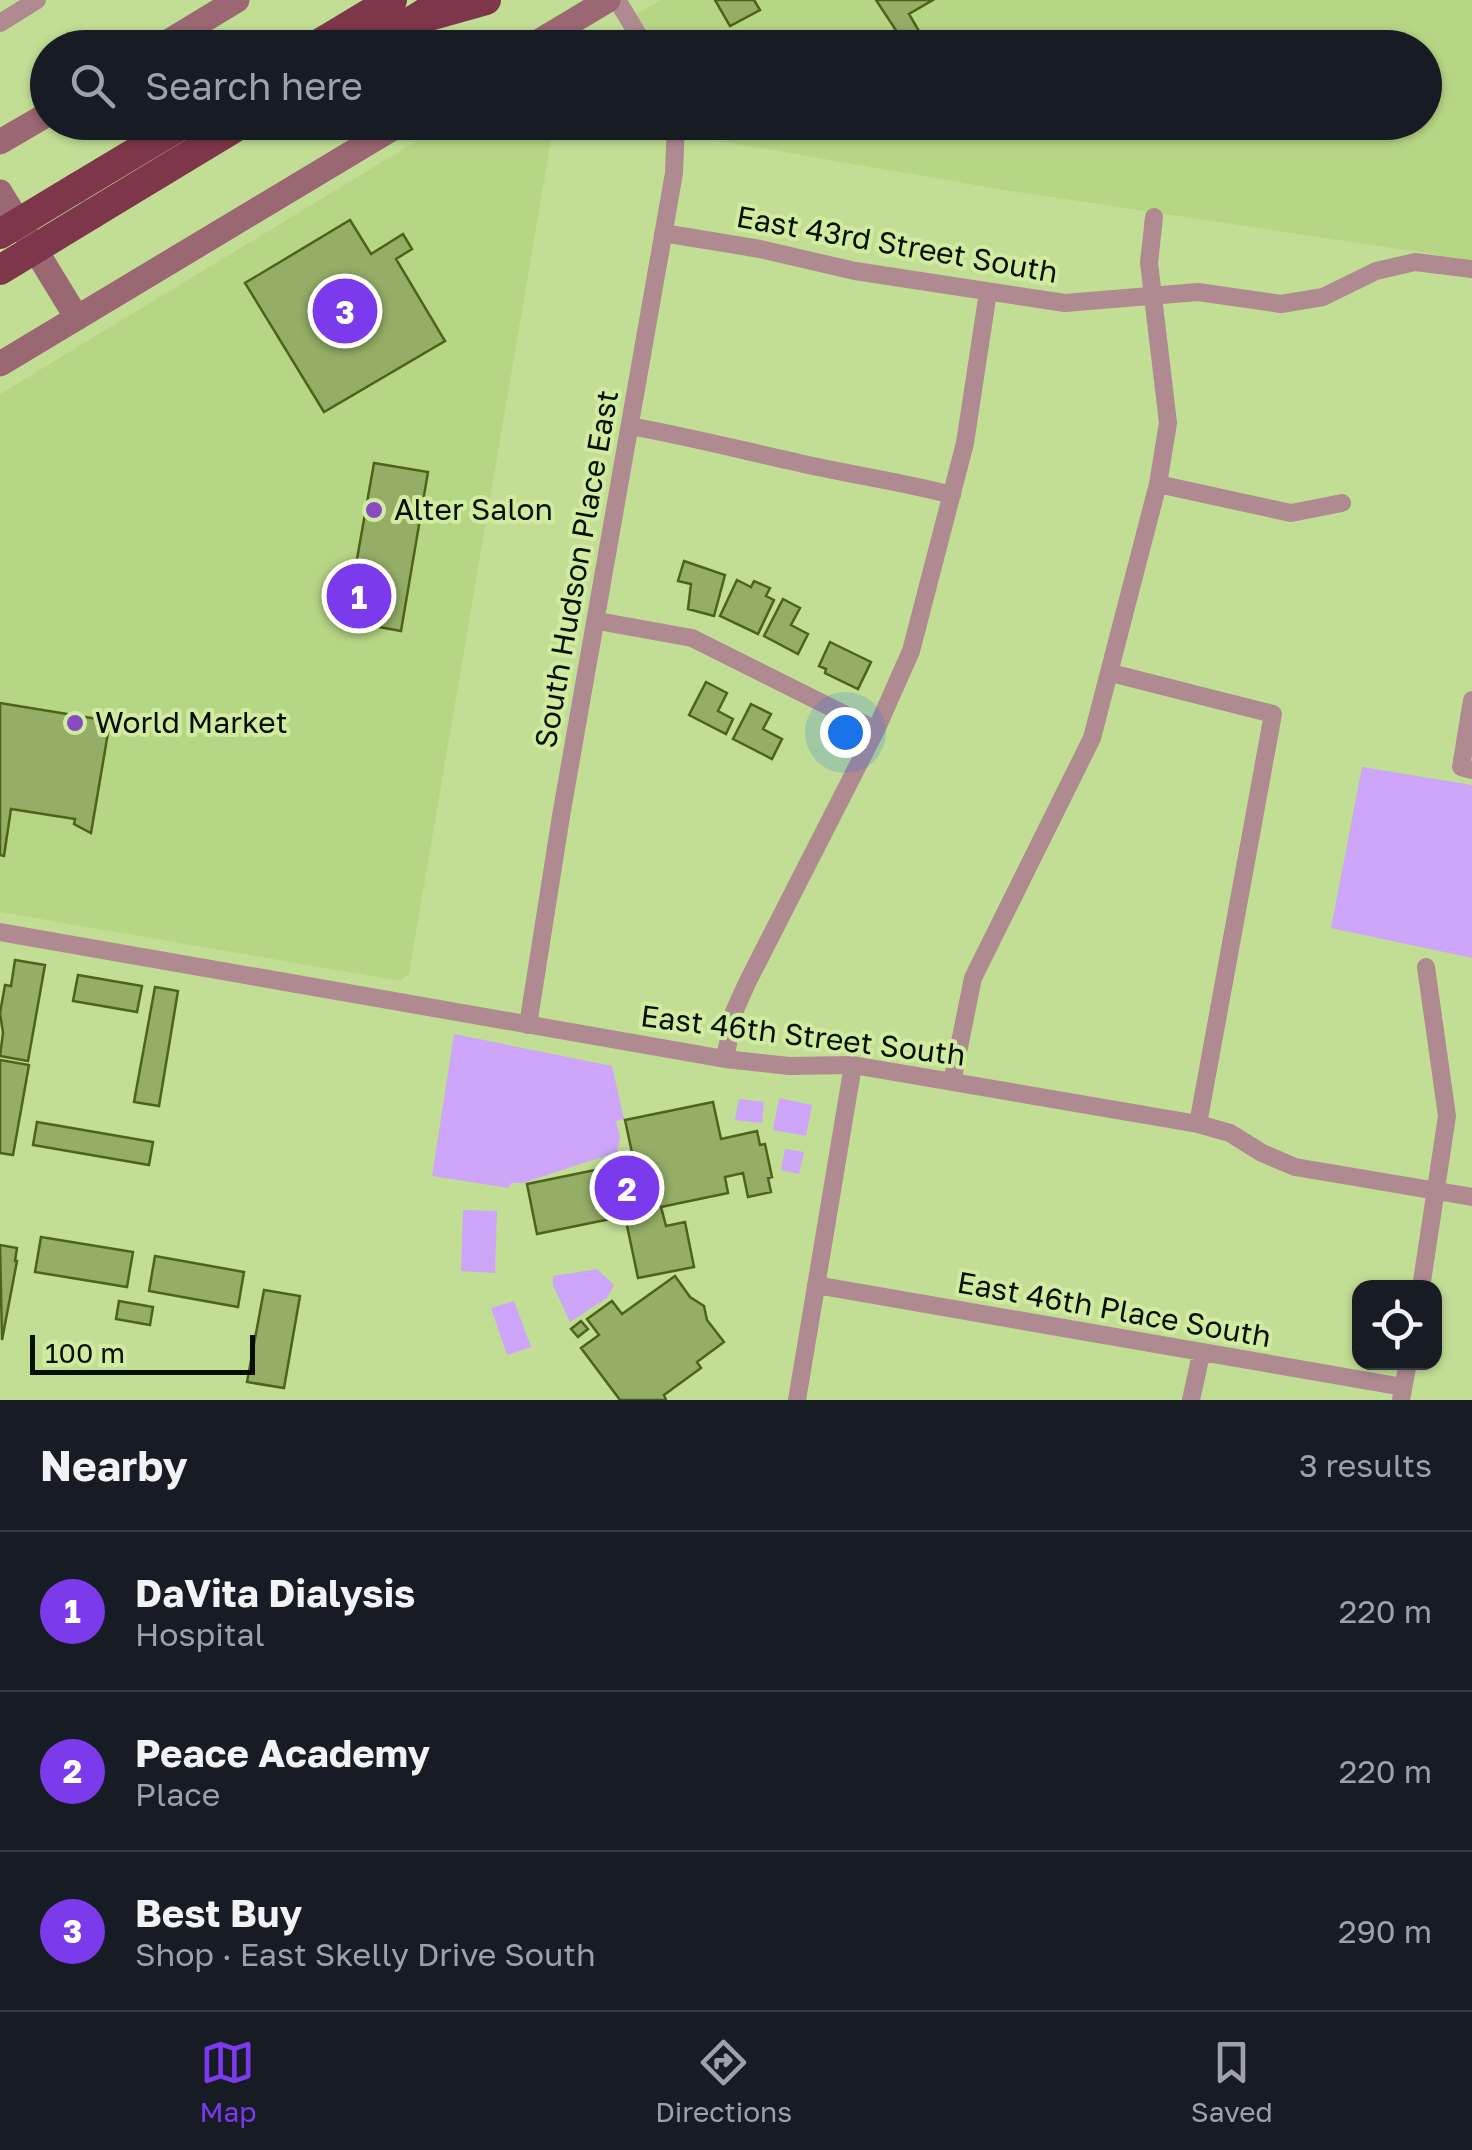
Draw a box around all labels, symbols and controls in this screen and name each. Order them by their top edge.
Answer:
search box [30,30,1442,140]
icon: search [65,58,120,113]
text: Search here [145,63,363,108]
street label: East 43rd Street South [734,198,1061,290]
pin: 3 [312,274,378,348]
street label: South Hudson Place East [527,387,625,751]
place label: Alter Salon [394,491,553,527]
marker: Alter Salon [363,499,385,521]
pin: 1 [326,558,392,634]
place label: World Market [95,704,288,740]
your location [820,707,871,758]
marker: World Market [64,712,86,734]
street label: East 46th Street South [639,997,968,1073]
pin: 2 [594,1150,660,1226]
street label: East 46th Place South [954,1264,1274,1354]
map controls [1352,1280,1442,1370]
button: locate [1352,1280,1442,1370]
scale bar [30,1330,255,1374]
text: 100 m [45,1336,125,1369]
text: Nearby [40,1440,188,1490]
text: 3 results [1299,1446,1432,1484]
text: DaVita Dialysis [135,1570,415,1615]
text: 1 [64,1592,81,1630]
text: 220 m [1339,1592,1432,1630]
text: Hospital [135,1615,265,1653]
text: Peace Academy [135,1730,430,1775]
text: 2 [63,1752,82,1790]
text: 220 m [1339,1752,1432,1790]
text: Place [135,1775,220,1813]
text: Best Buy [135,1890,302,1935]
text: 3 [63,1912,82,1950]
text: 290 m [1338,1912,1432,1950]
text: Shop · East Skelly Drive South [135,1935,596,1973]
tab: Map [199,2035,257,2128]
tab: Directions [655,2035,792,2128]
tab: Saved [1191,2035,1273,2128]

